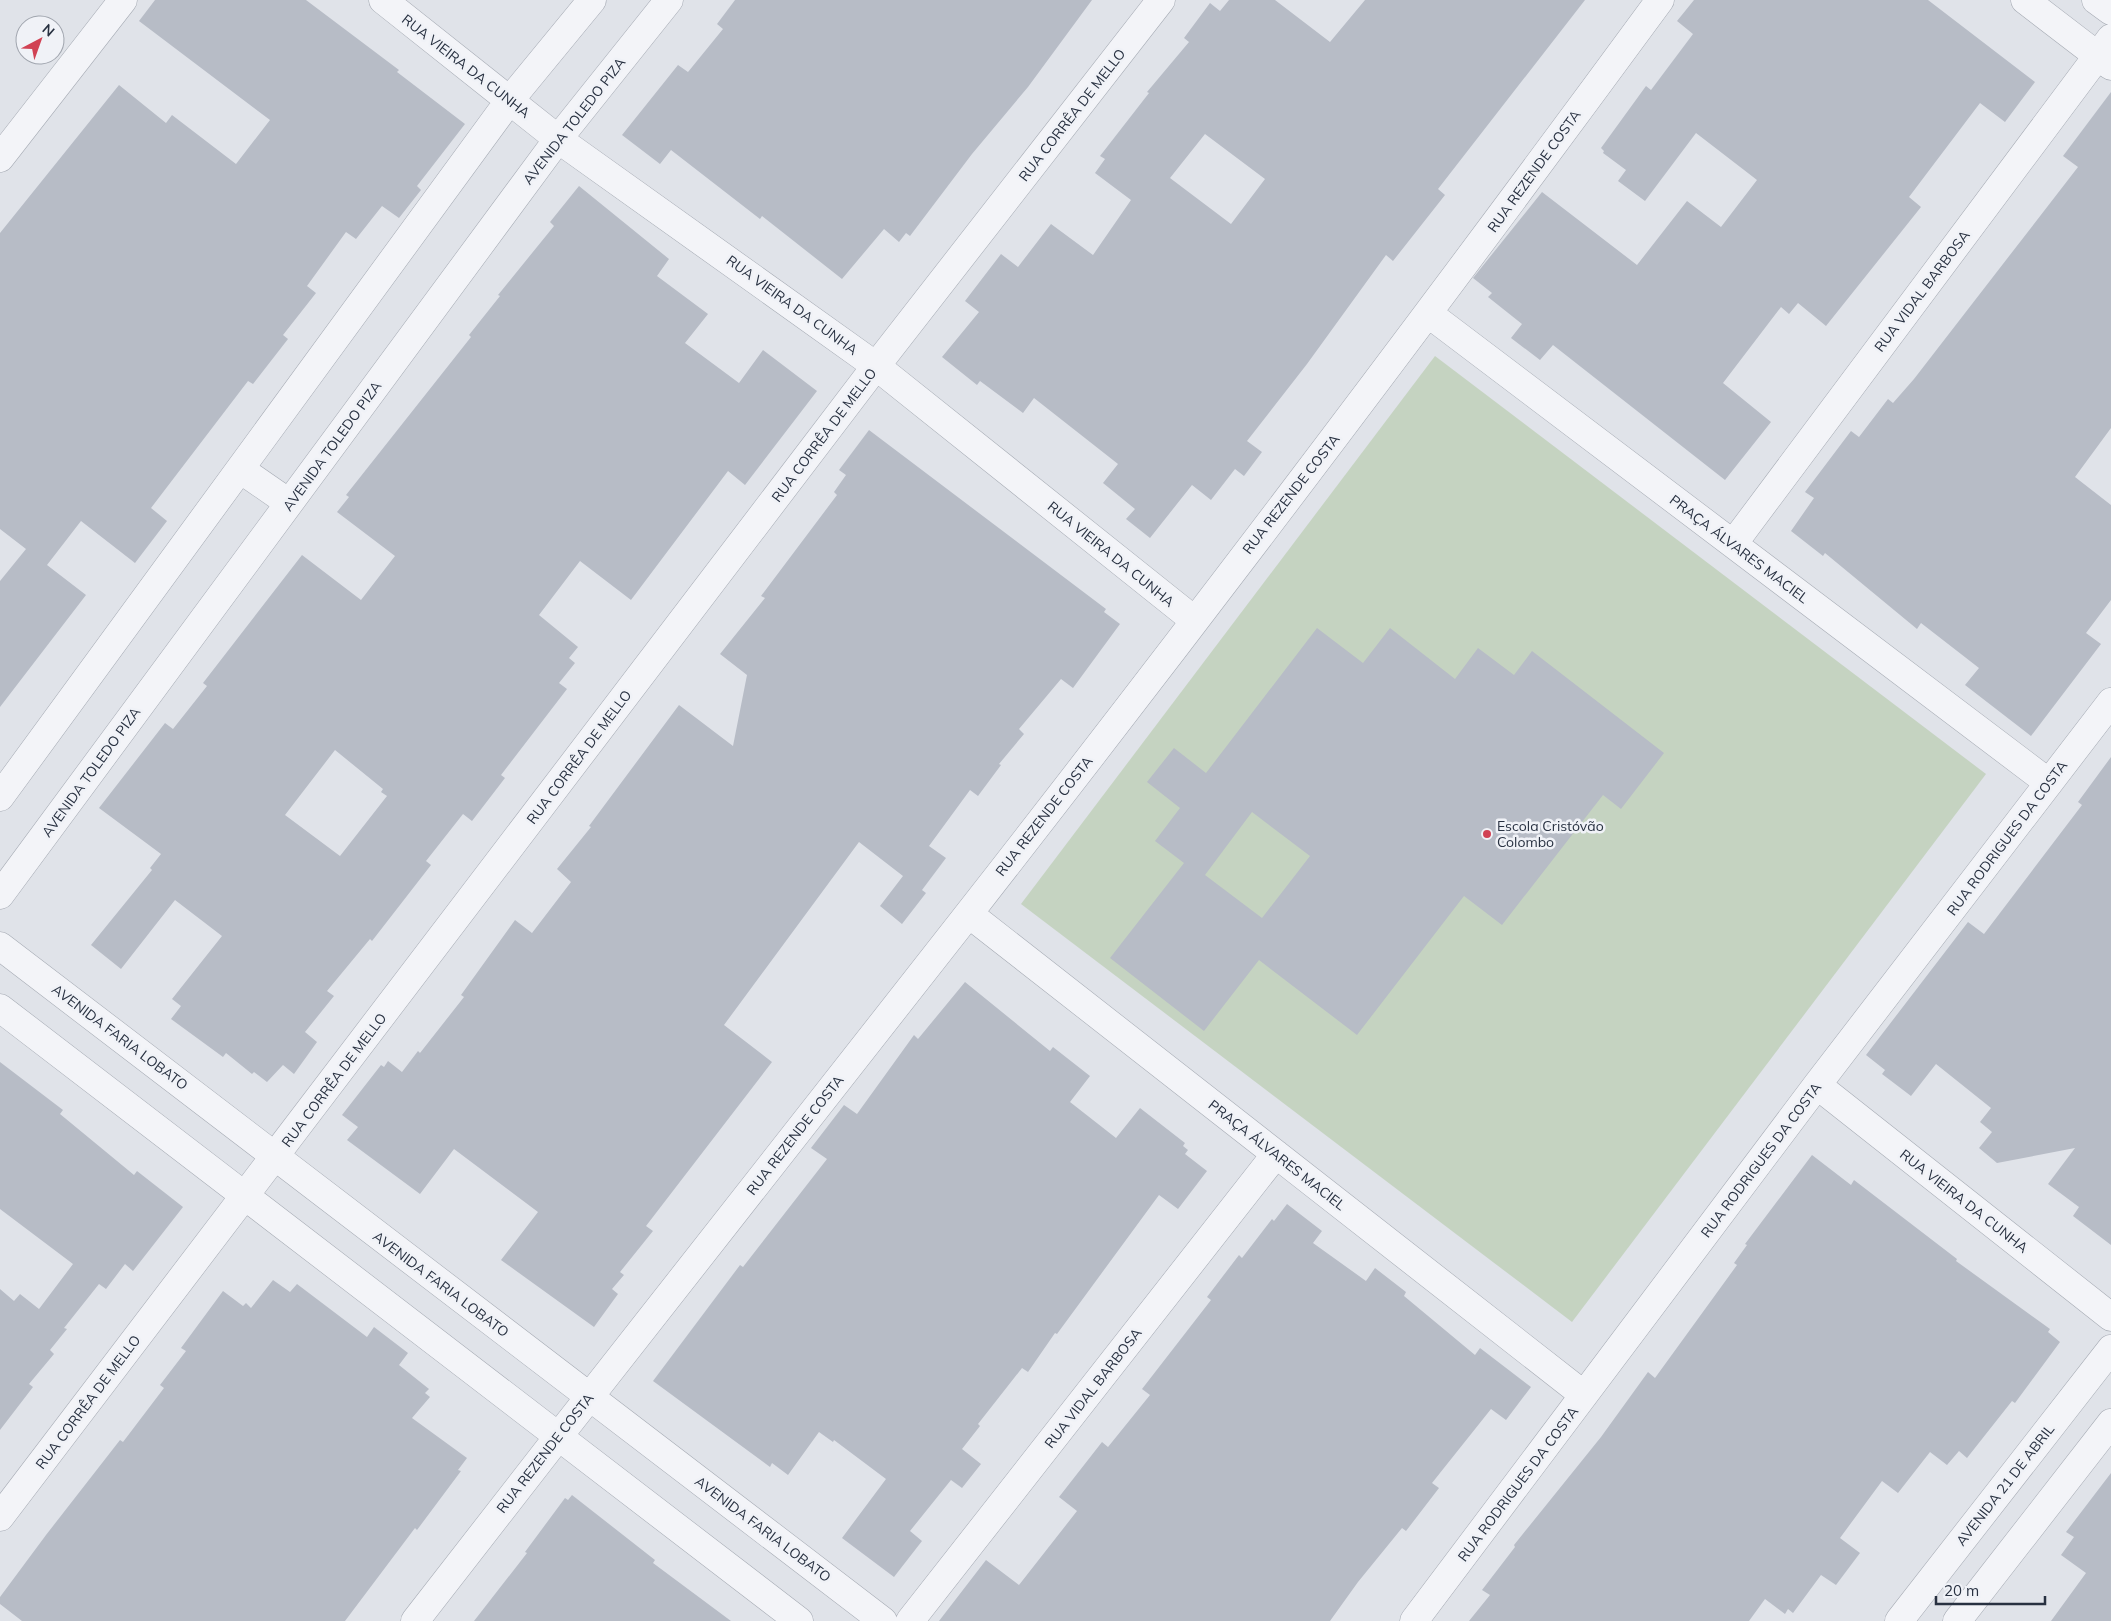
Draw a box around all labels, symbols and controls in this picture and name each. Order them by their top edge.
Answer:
street label: RUA VIEIRA DA CUNHA [398,10,534,122]
north arrow [15,15,65,65]
text: N [39,20,58,40]
street label: RUA CORRÊA DE MELLO [1015,45,1129,185]
street label: AVENIDA TOLEDO PIZA [519,53,630,188]
street label: RUA REZENDE COSTA [1483,106,1585,236]
street label: RUA VIDAL BARBOSA [1870,226,1974,355]
street label: RUA VIEIRA DA CUNHA [723,251,862,359]
street label: RUA CORRÊA DE MELLO [768,364,880,506]
street label: AVENIDA TOLEDO PIZA [279,377,386,515]
street label: RUA REZENDE COSTA [1239,430,1344,558]
street label: PRAÇA ÁLVARES MACIEL [1666,491,1812,607]
street label: RUA VIEIRA DA CUNHA [1044,497,1179,611]
street label: RUA CORRÊA DE MELLO [523,686,635,828]
street label: AVENIDA TOLEDO PIZA [38,703,145,841]
street label: RUA REZENDE COSTA [992,752,1097,880]
street label: RUA RODRIGUES DA COSTA [1943,756,2072,919]
place label: Escola Cristóvão Colombo [1497,817,1604,851]
marker: Escola Cristóvão Colombo [1481,828,1493,840]
street label: AVENIDA FARIA LOBATO [48,980,192,1094]
street label: RUA CORRÊA DE MELLO [278,1009,390,1151]
street label: RUA REZENDE COSTA [743,1071,848,1199]
street label: RUA RODRIGUES DA COSTA [1697,1078,1826,1241]
street label: PRAÇA ÁLVARES MACIEL [1205,1096,1350,1214]
street label: RUA VIEIRA DA CUNHA [1896,1145,2032,1257]
street label: AVENIDA FARIA LOBATO [369,1227,513,1341]
street label: RUA VIDAL BARBOSA [1040,1324,1146,1452]
street label: RUA CORRÊA DE MELLO [32,1331,144,1473]
street label: RUA REZENDE COSTA [493,1389,598,1517]
street label: RUA RODRIGUES DA COSTA [1454,1402,1583,1565]
street label: AVENIDA 21 DE ABRIL [1952,1420,2058,1549]
street label: AVENIDA FARIA LOBATO [691,1472,835,1586]
scale bar [1936,1574,2045,1606]
text: 20 m [1944,1581,1979,1600]

